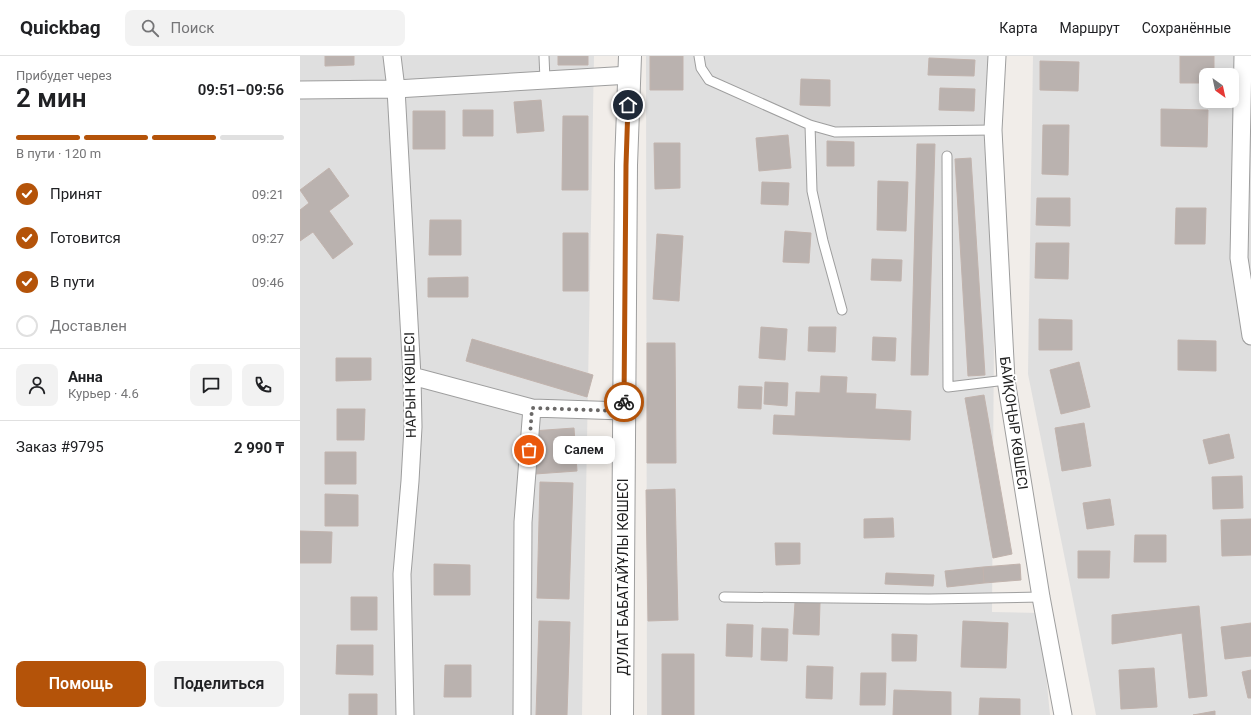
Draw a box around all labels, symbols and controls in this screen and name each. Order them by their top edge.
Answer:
search box [125,10,405,46]
text: Quickbag [20,16,101,39]
icon: search [139,17,161,39]
text: Поиск [171,19,214,37]
text: Карта [999,20,1038,36]
text: Маршрут [1060,20,1120,36]
text: Сохранённые [1142,20,1231,36]
text: Прибудет через [16,68,112,83]
north arrow [1199,68,1239,108]
map controls [1199,68,1239,108]
text: 09:51–09:56 [198,81,284,99]
text: 2 мин [16,83,87,113]
pin [611,88,645,122]
icon: home [617,94,639,116]
text: В пути · 120 m [16,146,101,161]
icon: check [16,183,38,205]
text: Принят [50,185,102,203]
text: 09:21 [252,187,284,202]
icon: check [16,227,38,249]
text: Готовится [50,229,121,247]
text: 09:27 [252,231,284,246]
icon: check [16,271,38,293]
text: В пути [50,273,95,291]
text: 09:46 [252,275,284,290]
text: Доставлен [50,317,127,335]
street label: НАРЫН КӨШЕСІ [401,332,419,438]
street label: БАЙҚОҢЫР КӨШЕСІ [997,355,1031,491]
button: person [16,364,58,406]
button: chat [190,364,232,406]
button: phone [242,364,284,406]
text: Анна [68,368,103,386]
courier [604,382,644,422]
text: Курьер · 4.6 [68,386,139,401]
icon: bike [613,391,635,413]
pin [512,433,546,467]
callout: Салем [553,436,615,464]
text: Заказ #9795 [16,438,104,456]
text: 2 990 ₸ [234,439,284,457]
icon: bag [518,439,540,461]
text: Салем [564,442,604,457]
street label: ДУЛАТ БАБАТАЙҰЛЫ КӨШЕСІ [615,478,631,676]
button: Помощь [16,661,146,707]
button: Поделиться [154,661,284,707]

